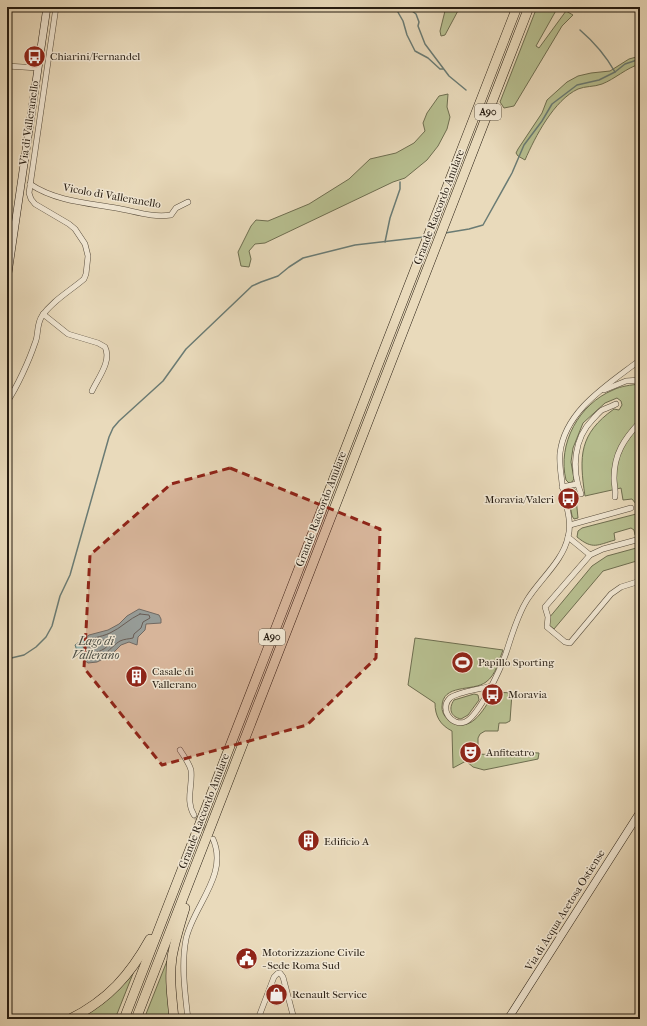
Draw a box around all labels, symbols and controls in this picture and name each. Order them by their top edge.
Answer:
bus stop icon: Chiarini/Fernandel [21,43,47,69]
place label: Chiarini/Fernandel [50,50,140,63]
street label: Via di Valleranello [16,79,41,167]
road number: A90 [475,104,501,120]
street label: Grande Raccordo Anulare [411,147,467,266]
street label: Vicolo di Valleranello [61,181,162,211]
street label: Grande Raccordo Anulare [293,449,349,568]
bus stop icon: Moravia/Valeri [556,486,582,512]
place label: Moravia/Valeri [485,493,555,506]
road number: A90 [259,629,285,645]
water label: Lago di Vallerano [72,634,120,662]
sports icon: Papillo Sporting [450,649,476,675]
place label: Papillo Sporting [478,656,554,669]
building icon: Casale di Vallerano [124,664,150,690]
place label: Casale di Vallerano [151,665,197,691]
bus stop icon: Moravia [479,681,505,707]
place label: Moravia [508,688,548,701]
theatre icon: Anfiteatro [458,739,484,765]
place label: Anfiteatro [485,746,535,759]
street label: Grande Raccordo Anulare [176,751,232,870]
building icon: Edificio A [296,828,322,854]
place label: Edificio A [324,835,370,848]
street label: Via di Acqua Acetosa Ostiense [522,847,608,974]
public building icon: Motorizzazione Civile - Sede Roma Sud [234,945,260,971]
place label: Motorizzazione Civile - Sede Roma Sud [262,946,365,972]
shop icon: Renault Service [264,981,290,1007]
place label: Renault Service [292,988,368,1001]

